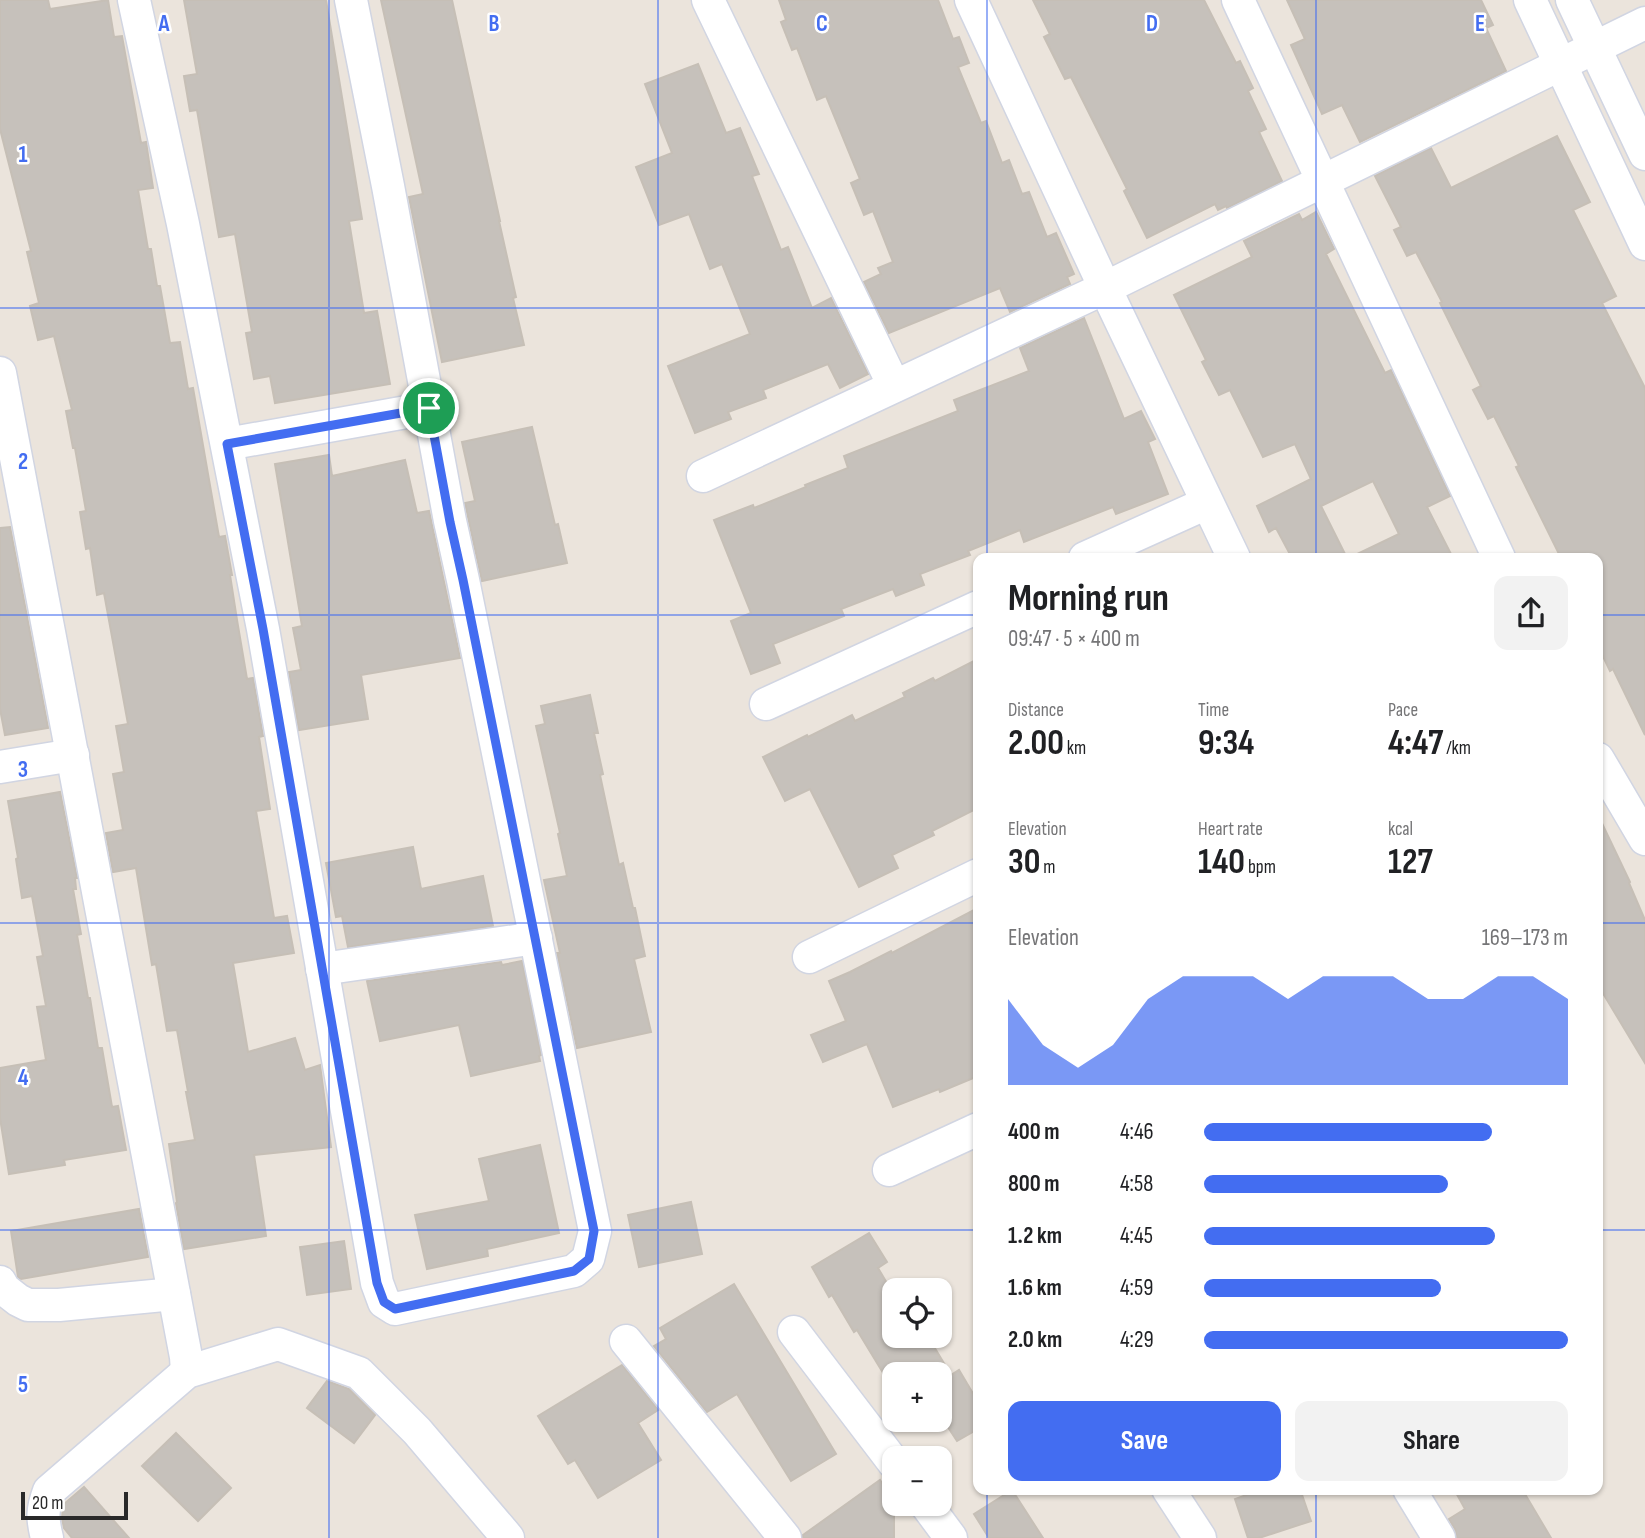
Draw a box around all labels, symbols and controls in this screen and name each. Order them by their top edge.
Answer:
text: A [158,10,171,38]
text: B [489,10,500,38]
text: C [816,10,828,38]
text: D [1146,10,1158,38]
text: E [1475,10,1485,38]
text: 1 [18,141,28,169]
pin [399,378,459,438]
icon: arrive [410,389,448,427]
text: 2 [18,448,28,476]
text: Morning run [1008,576,1169,621]
button: share [1494,576,1568,650]
text: 09:47 · 5 × 400 m [1008,625,1140,653]
text: Distance [1008,699,1064,722]
text: Time [1198,699,1229,722]
text: Pace [1388,699,1418,722]
text: 2.00 [1008,722,1064,765]
text: 9:34 [1198,722,1254,765]
text: 4:47 [1388,722,1443,765]
text: km [1064,737,1086,760]
text: /km [1443,737,1471,760]
text: 3 [18,756,28,784]
text: Elevation [1008,818,1067,841]
text: Heart rate [1198,818,1263,841]
text: kcal [1388,818,1413,841]
text: 30 [1008,841,1040,884]
text: 140 [1198,841,1245,884]
text: 127 [1388,841,1433,884]
text: m [1040,856,1056,879]
text: bpm [1245,856,1276,879]
text: Elevation [1008,924,1079,952]
text: 169–173 m [1482,924,1568,952]
text: 4 [18,1064,29,1092]
text: 400 m [1008,1118,1059,1146]
text: 4:46 [1120,1118,1154,1146]
text: 800 m [1008,1170,1060,1198]
text: 4:58 [1120,1170,1153,1198]
text: 1.2 km [1008,1222,1062,1250]
text: 4:45 [1120,1222,1153,1250]
text: 1.6 km [1008,1274,1062,1302]
text: 4:59 [1120,1274,1153,1302]
map controls [882,1278,952,1516]
button: locate [882,1278,952,1348]
text: 2.0 km [1008,1326,1062,1354]
text: 4:29 [1120,1326,1154,1354]
button: + [882,1362,952,1432]
text: 5 [18,1371,28,1399]
button: Save [1008,1401,1281,1481]
button: Share [1295,1401,1568,1481]
button: − [882,1446,952,1516]
scale bar [21,1489,128,1521]
text: 20 m [32,1492,64,1515]

